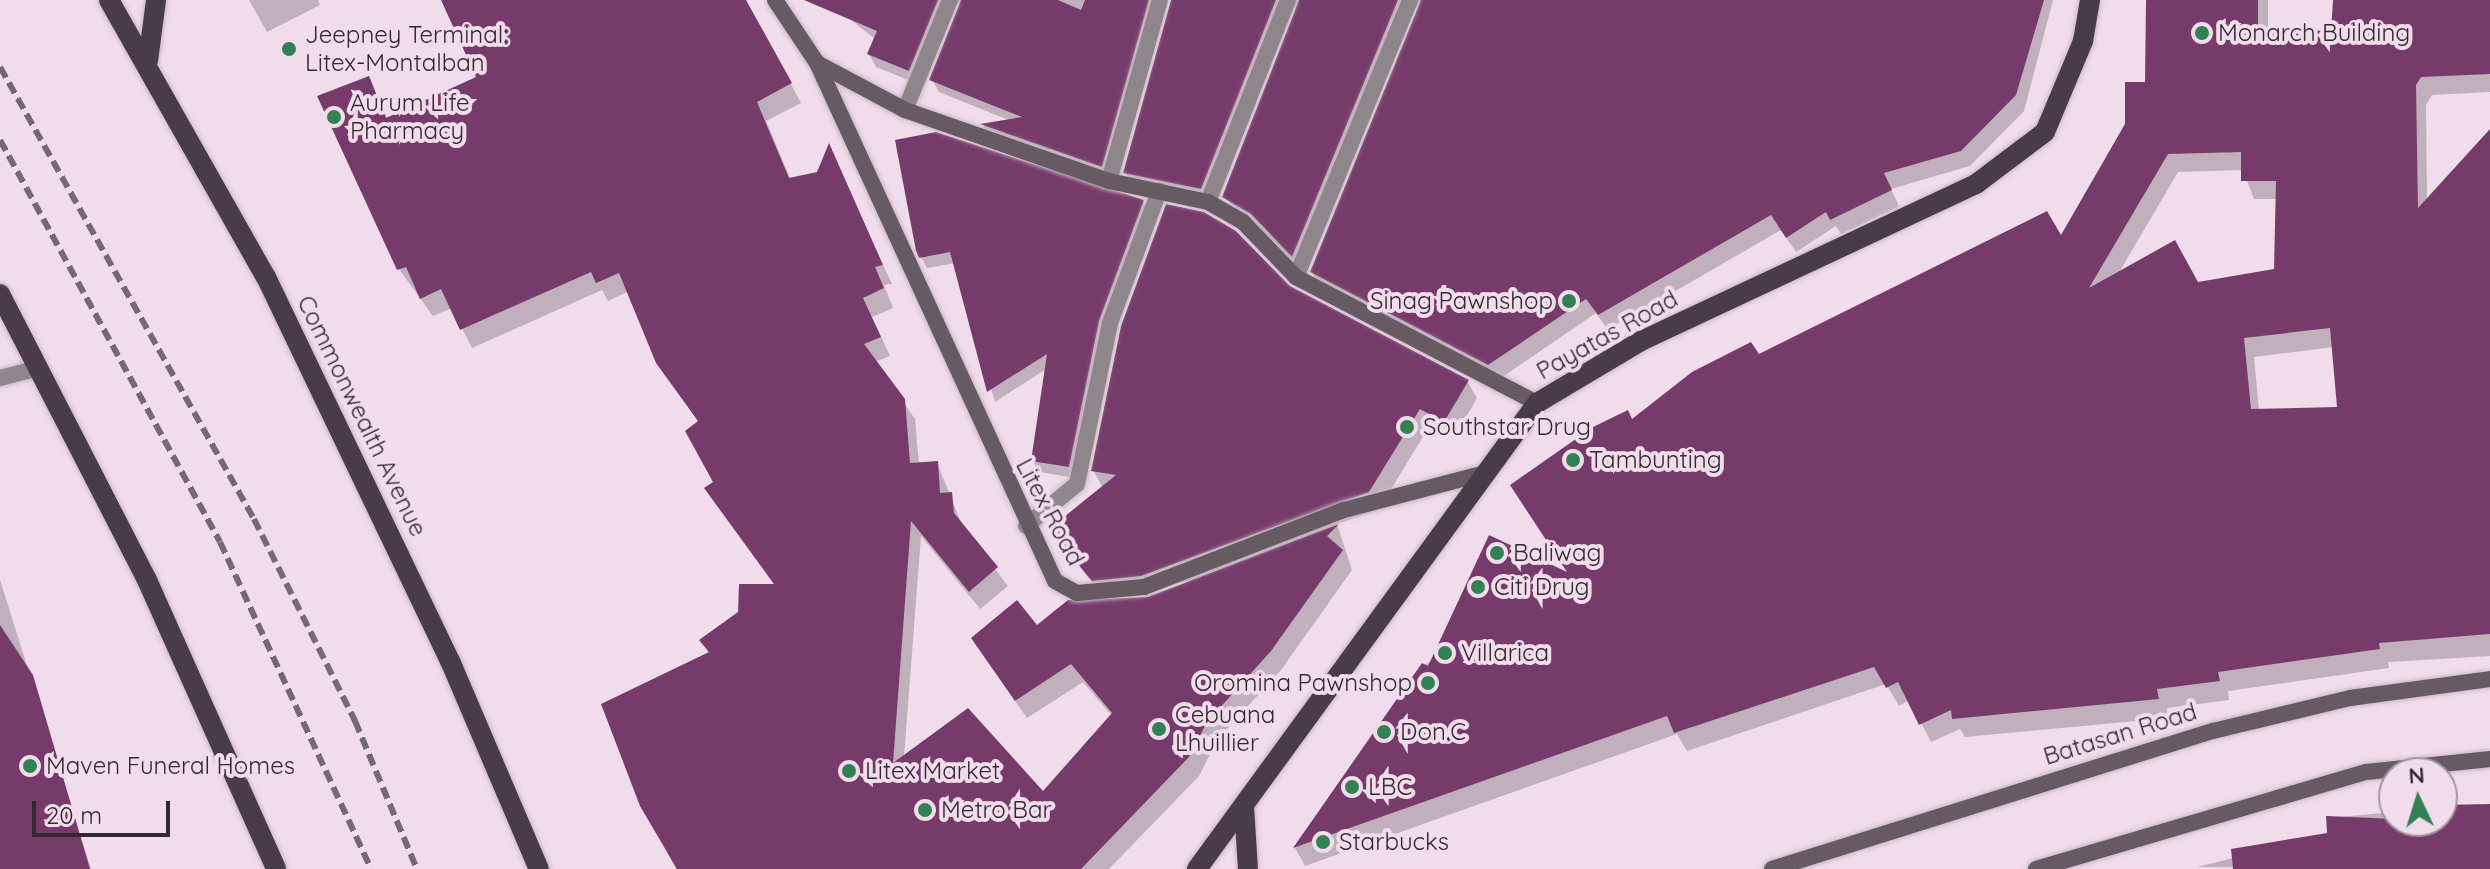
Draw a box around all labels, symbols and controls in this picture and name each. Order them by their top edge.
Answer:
place label: Monarch Building [2218,19,2410,47]
place label: Jeepney Terminal: Litex-Montalban [305,21,508,77]
marker: Monarch Building [2193,24,2211,42]
marker: Jeepney Terminal: Litex-Montalban [280,40,298,58]
place label: Aurum Life Pharmacy [350,89,469,145]
marker: Aurum Life Pharmacy [325,108,343,126]
street label: Payatas Road [1531,284,1683,386]
place label: Sinag Pawnshop [1370,287,1553,315]
street label: Commonwealth Avenue [291,291,433,541]
marker: Sinag Pawnshop [1560,292,1578,310]
place label: Southstar Drug [1423,413,1591,441]
marker: Southstar Drug [1398,418,1416,436]
place label: Tambunting [1589,446,1722,474]
marker: Tambunting [1564,451,1582,469]
street label: Litex Road [1010,454,1090,570]
place label: Baliwag [1513,539,1601,567]
marker: Baliwag [1488,544,1506,562]
place label: Citi Drug [1494,573,1590,601]
marker: Citi Drug [1469,578,1487,596]
place label: Villarica [1461,639,1549,667]
marker: Villarica [1436,644,1454,662]
place label: Oromina Pawnshop [1194,669,1412,697]
marker: Oromina Pawnshop [1419,674,1437,692]
street label: Batasan Road [2040,697,2200,771]
place label: Cebuana Lhuillier [1175,701,1275,757]
place label: Don.C [1400,718,1466,746]
marker: Cebuana Lhuillier [1150,720,1168,738]
marker: Don.C [1375,723,1393,741]
place label: Maven Funeral Homes [46,752,295,780]
marker: Maven Funeral Homes [21,757,39,775]
place label: Litex Market [865,757,1000,785]
north arrow [2378,757,2458,837]
text: N [2407,761,2426,790]
marker: Litex Market [840,762,858,780]
place label: LBC [1368,773,1412,801]
marker: LBC [1343,778,1361,796]
scale bar [36,785,174,835]
place label: Metro Bar [941,796,1052,824]
text: 20 m [46,800,102,830]
marker: Metro Bar [916,801,934,819]
place label: Starbucks [1339,828,1449,856]
marker: Starbucks [1314,833,1332,851]

